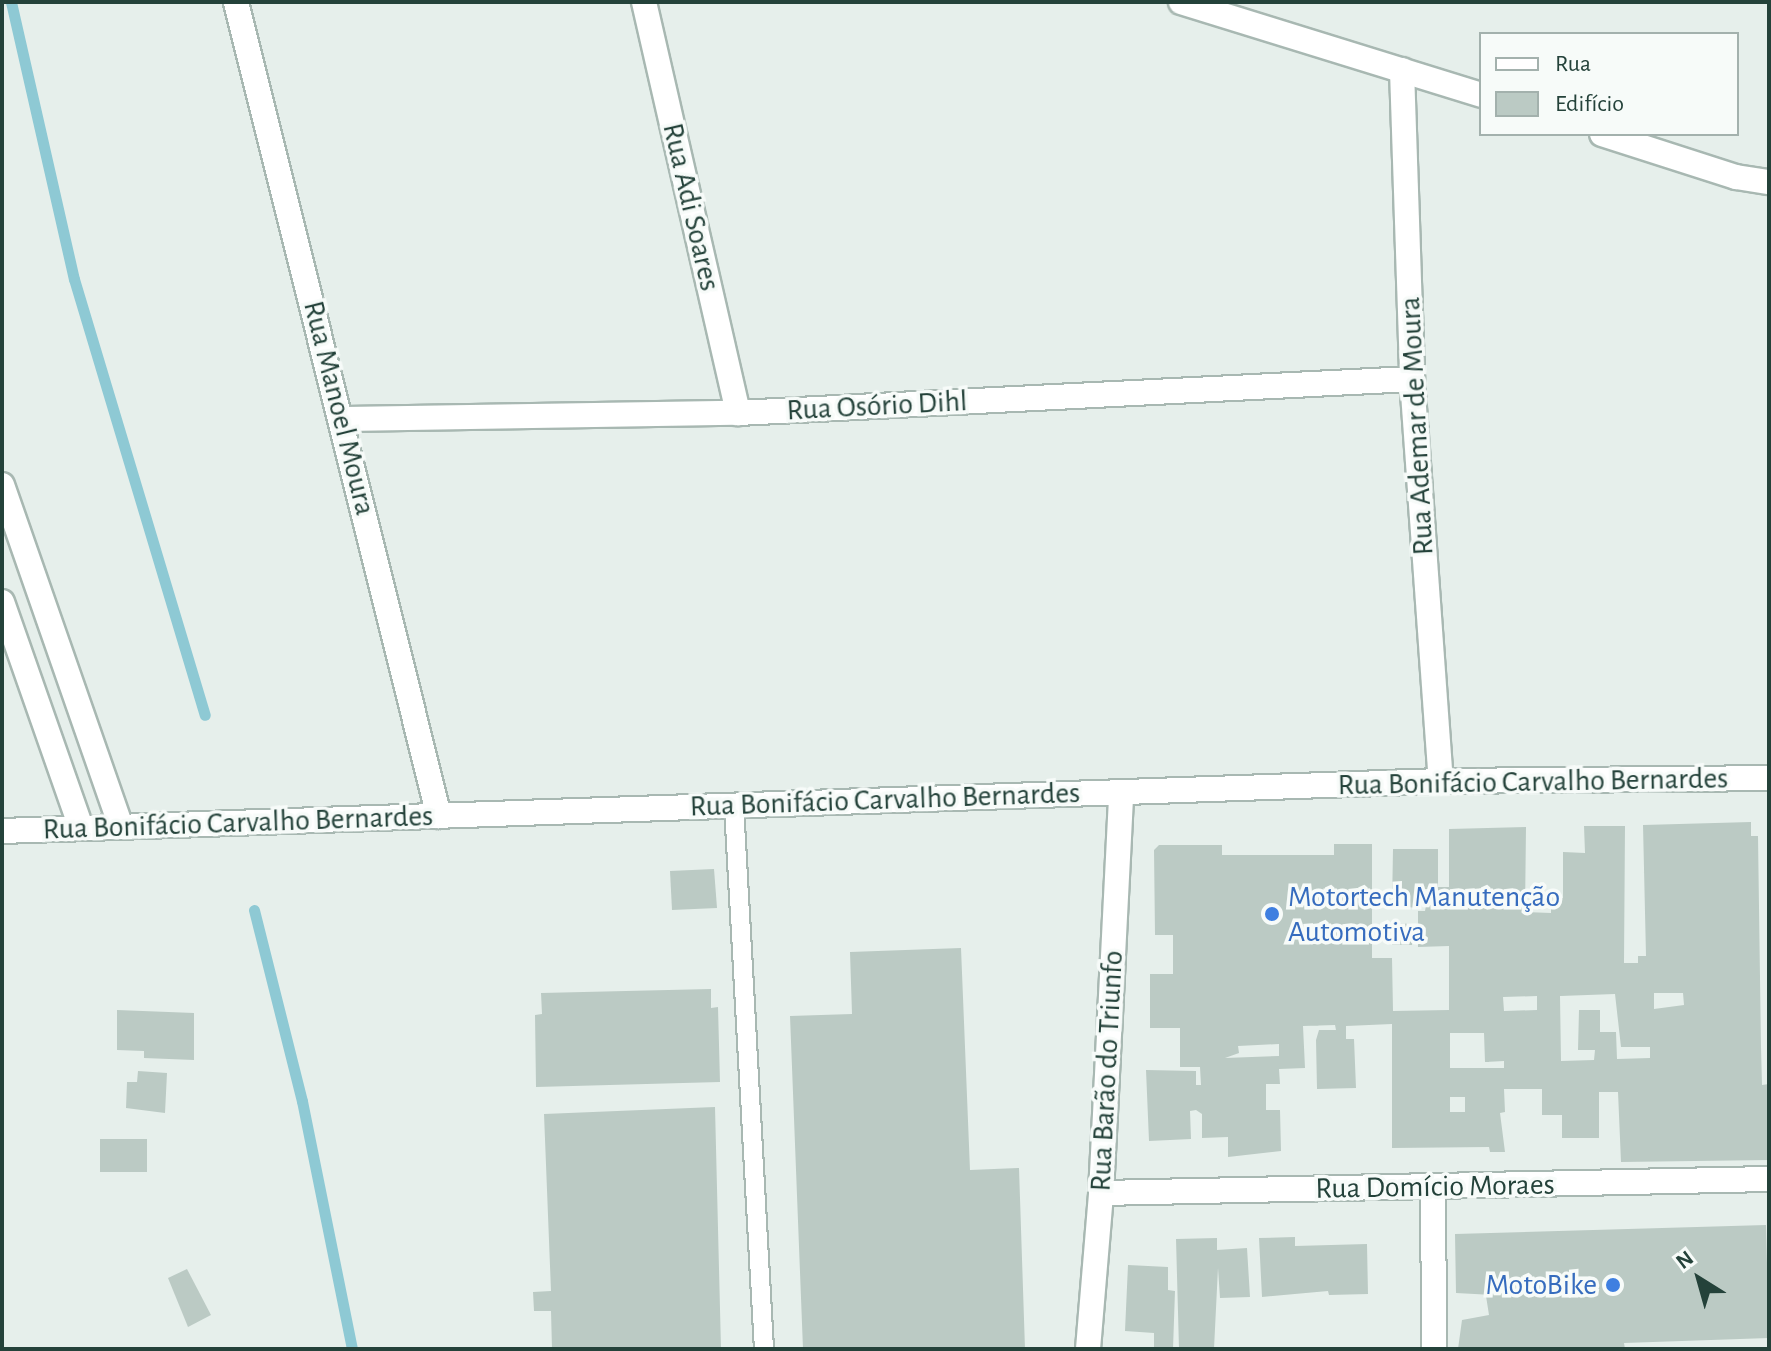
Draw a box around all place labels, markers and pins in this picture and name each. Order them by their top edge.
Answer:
place label: Motortech Manutenção Automotiva [1288,879,1560,950]
marker: Motortech Manutenção Automotiva [1263,905,1281,923]
place label: MotoBike [1486,1267,1597,1303]
marker: MotoBike [1604,1276,1622,1294]

